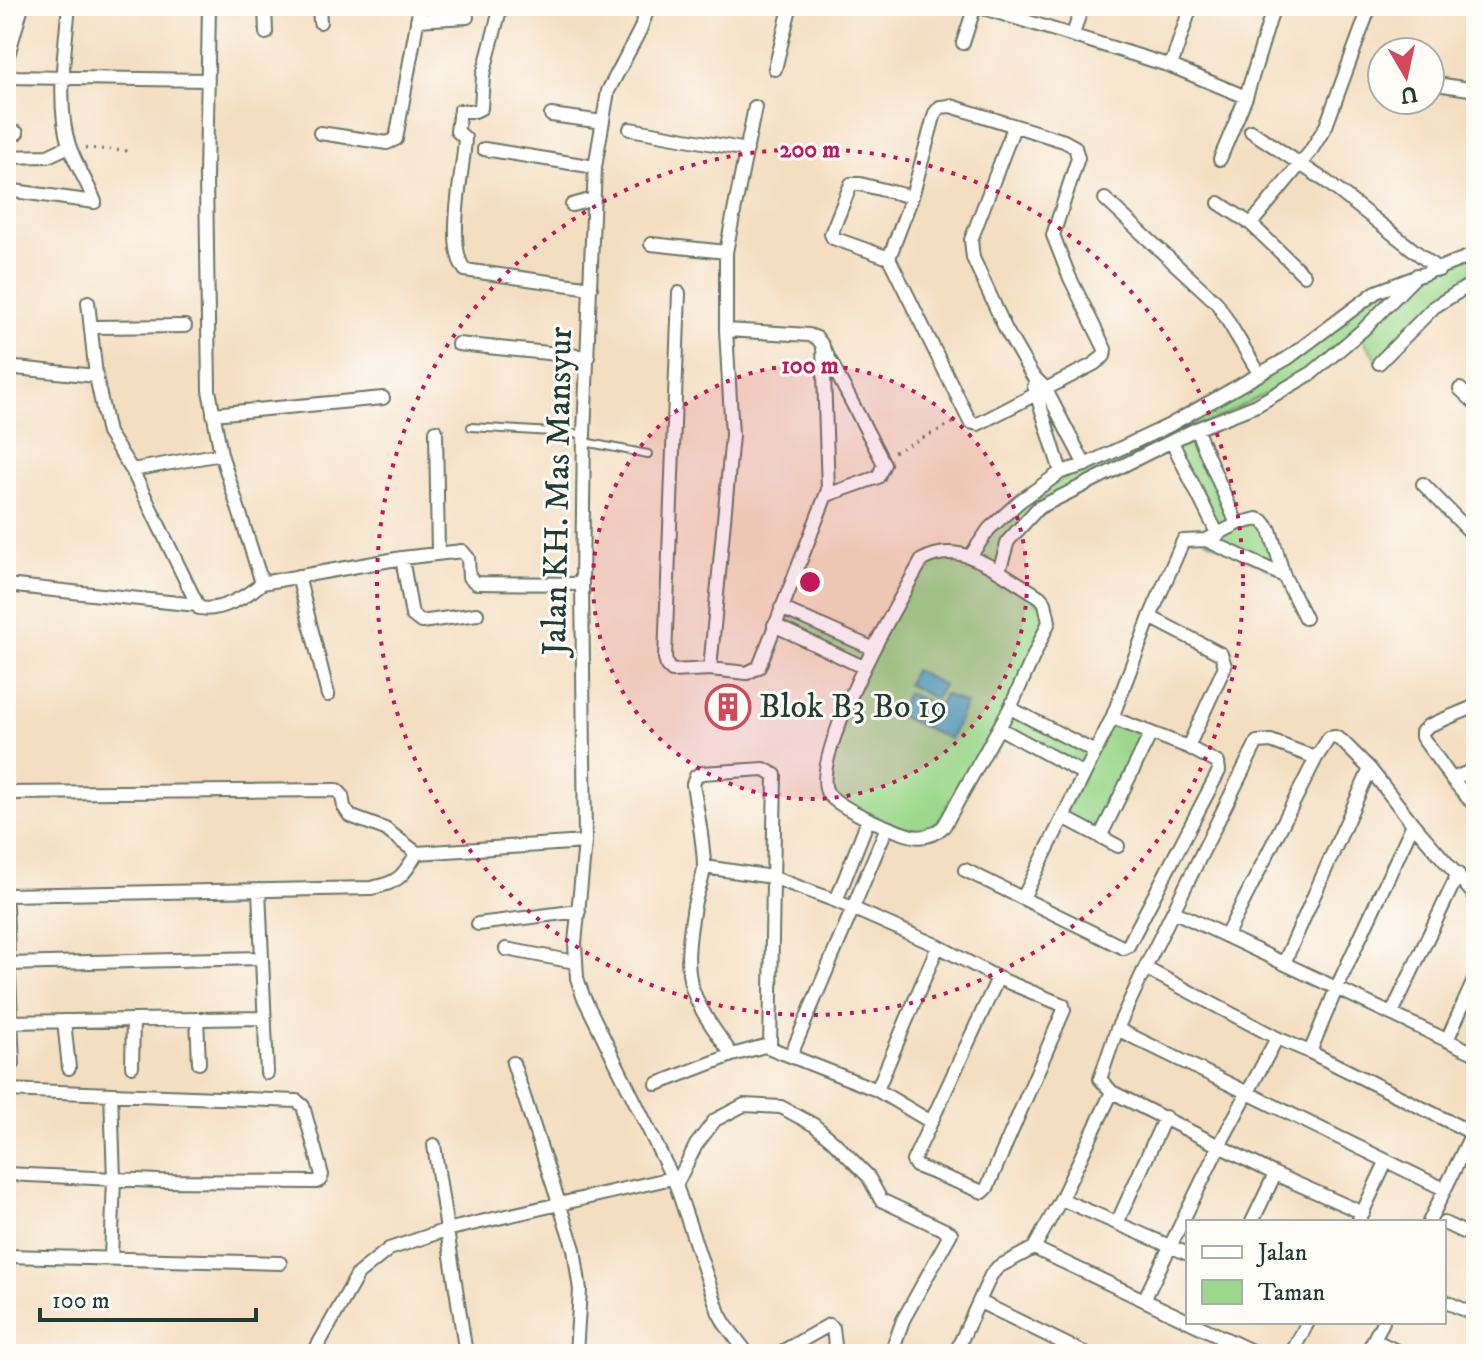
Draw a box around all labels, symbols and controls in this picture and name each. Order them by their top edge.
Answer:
north arrow [1366,36,1446,116]
text: U [1398,80,1419,109]
text: 200 m [780,135,840,165]
street label: Jalan KH. Mas Mansyur [534,326,582,659]
text: 100 m [781,351,839,381]
centre of rings [796,568,824,596]
building icon: Blok B3 Bo 19 [704,683,752,731]
place label: Blok B3 Bo 19 [759,686,947,728]
legend [1186,1220,1446,1324]
text: Jalan [1256,1238,1308,1268]
scale bar [40,1272,256,1322]
text: Taman [1258,1278,1325,1308]
text: 100 m [52,1286,110,1316]

